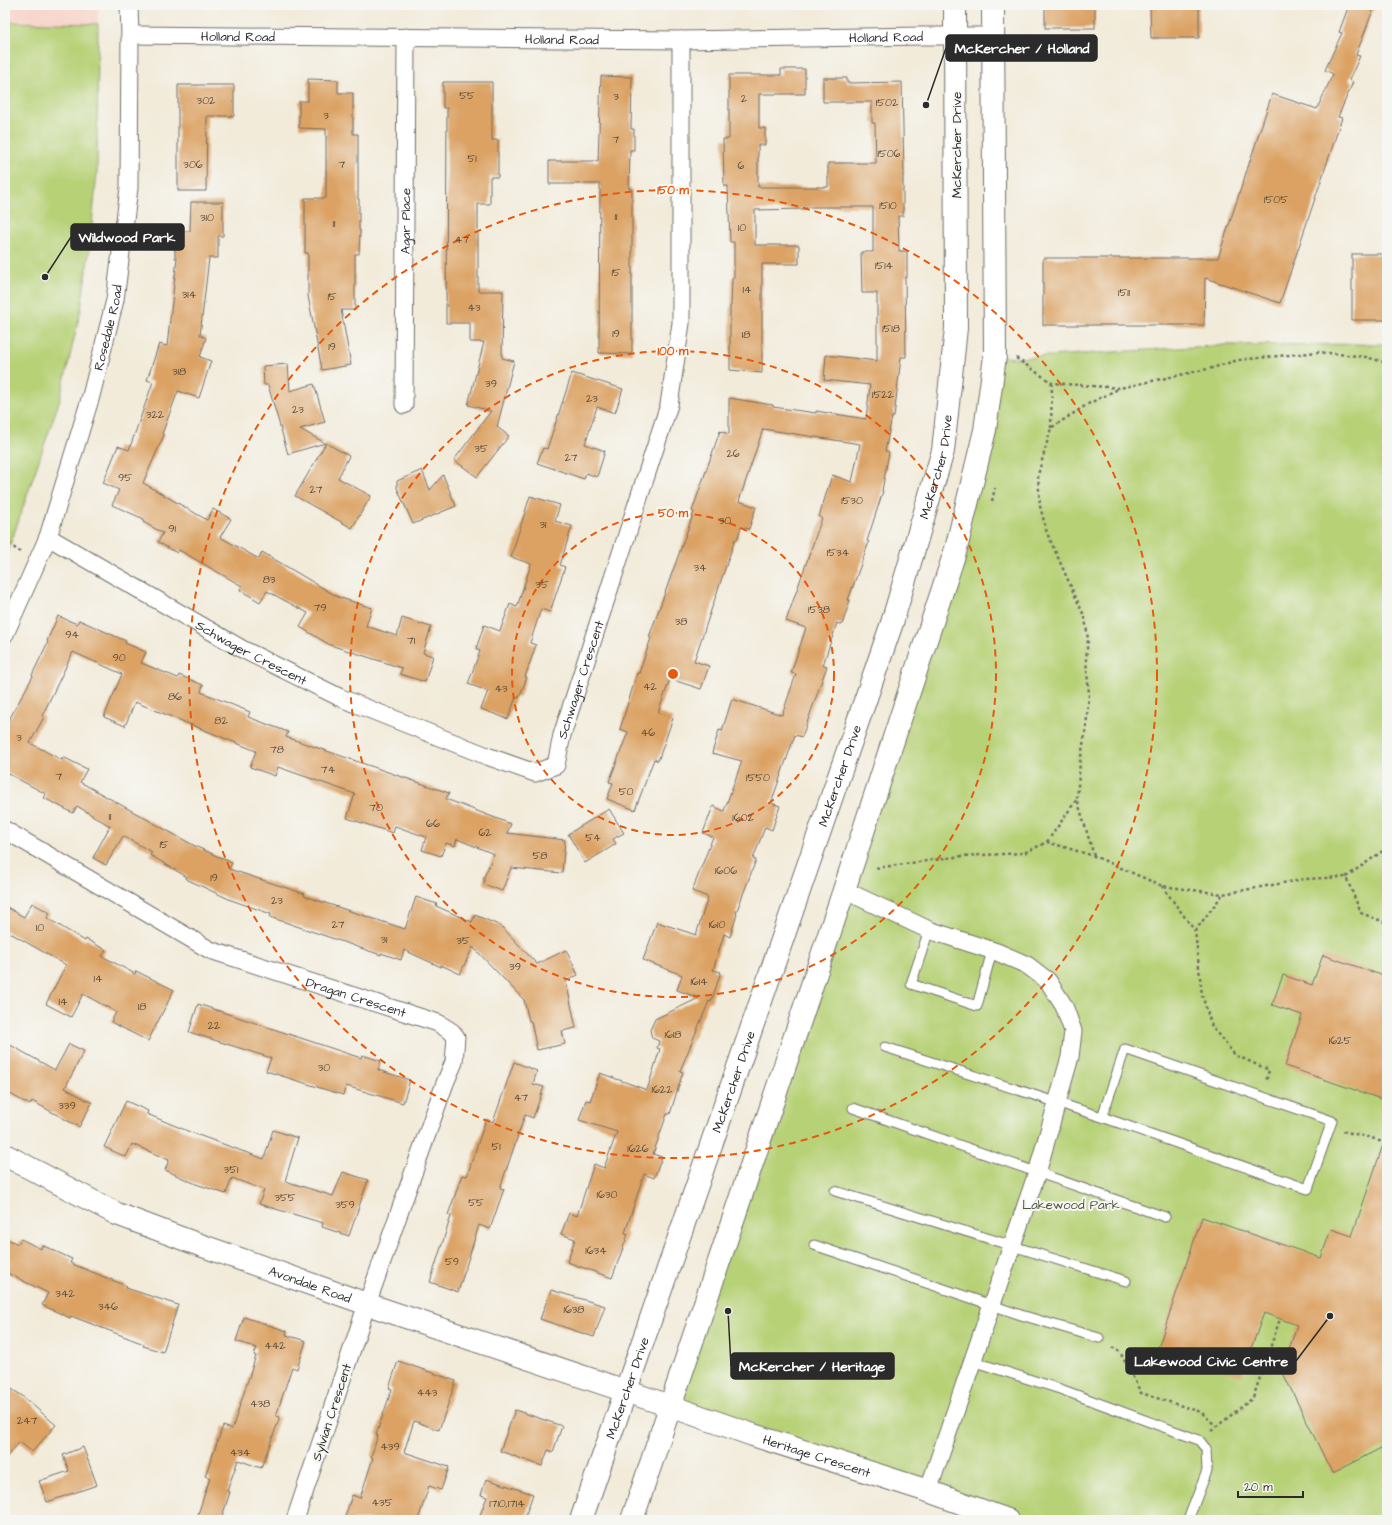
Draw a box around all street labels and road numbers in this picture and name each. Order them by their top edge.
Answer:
street label: Holland Road [201,28,275,46]
street label: Holland Road [849,28,924,47]
street label: Holland Road [525,31,599,49]
street label: McKercher Drive [948,92,966,198]
street label: Agar Place [397,188,416,254]
street label: Rosedale Road [90,283,127,373]
street label: McKercher Drive [915,414,957,521]
street label: Schwager Crescent [192,616,310,690]
street label: Schwager Crescent [553,618,609,741]
street label: McKercher Drive [814,722,866,829]
street label: Dragan Crescent [303,973,409,1022]
street label: McKercher Drive [708,1029,760,1135]
street label: Avondale Road [266,1262,354,1308]
street label: McKercher Drive [602,1335,654,1441]
street label: Sylvian Crescent [308,1361,357,1464]
street label: Heritage Crescent [761,1431,873,1482]

